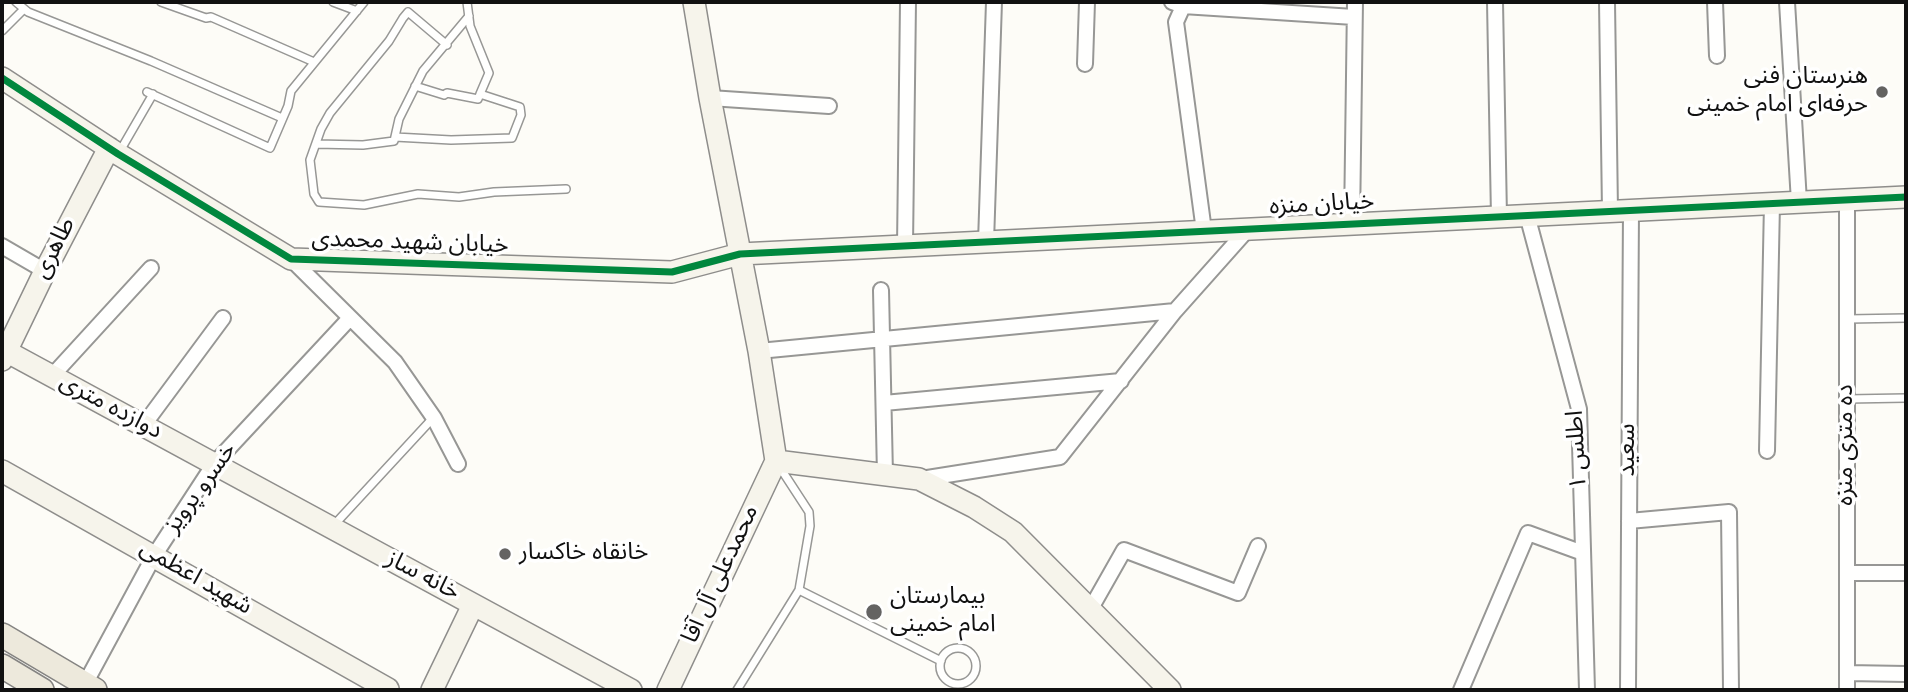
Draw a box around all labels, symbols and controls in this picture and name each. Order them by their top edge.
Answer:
place label: هنرستان فنی حرفه‌ای امام خمینی [1687,64,1868,120]
marker: هنرستان فنی حرفه‌ای امام خمینی [1874,84,1890,100]
street label: خیابان منزه [1269,189,1375,223]
street label: طاهری [28,214,84,284]
street label: خیابان شهید محمدی [311,226,509,262]
street label: دوازده متری [54,369,166,447]
street label: ده متری منزه [1833,384,1861,506]
street label: اطلس ۱ [1563,410,1595,490]
street label: سعید [1615,423,1643,477]
street label: خسرو پرویز [160,438,244,540]
street label: محمدعلی آل آقا [677,501,767,649]
street label: شهید اعظمی [134,535,256,623]
place label: خانقاه خاکسار [519,540,648,568]
street label: خانه ساز [380,546,464,608]
marker: خانقاه خاکسار [497,546,513,562]
place label: بیمارستان امام خمینی [890,584,996,640]
marker: بیمارستان امام خمینی [864,602,884,622]

